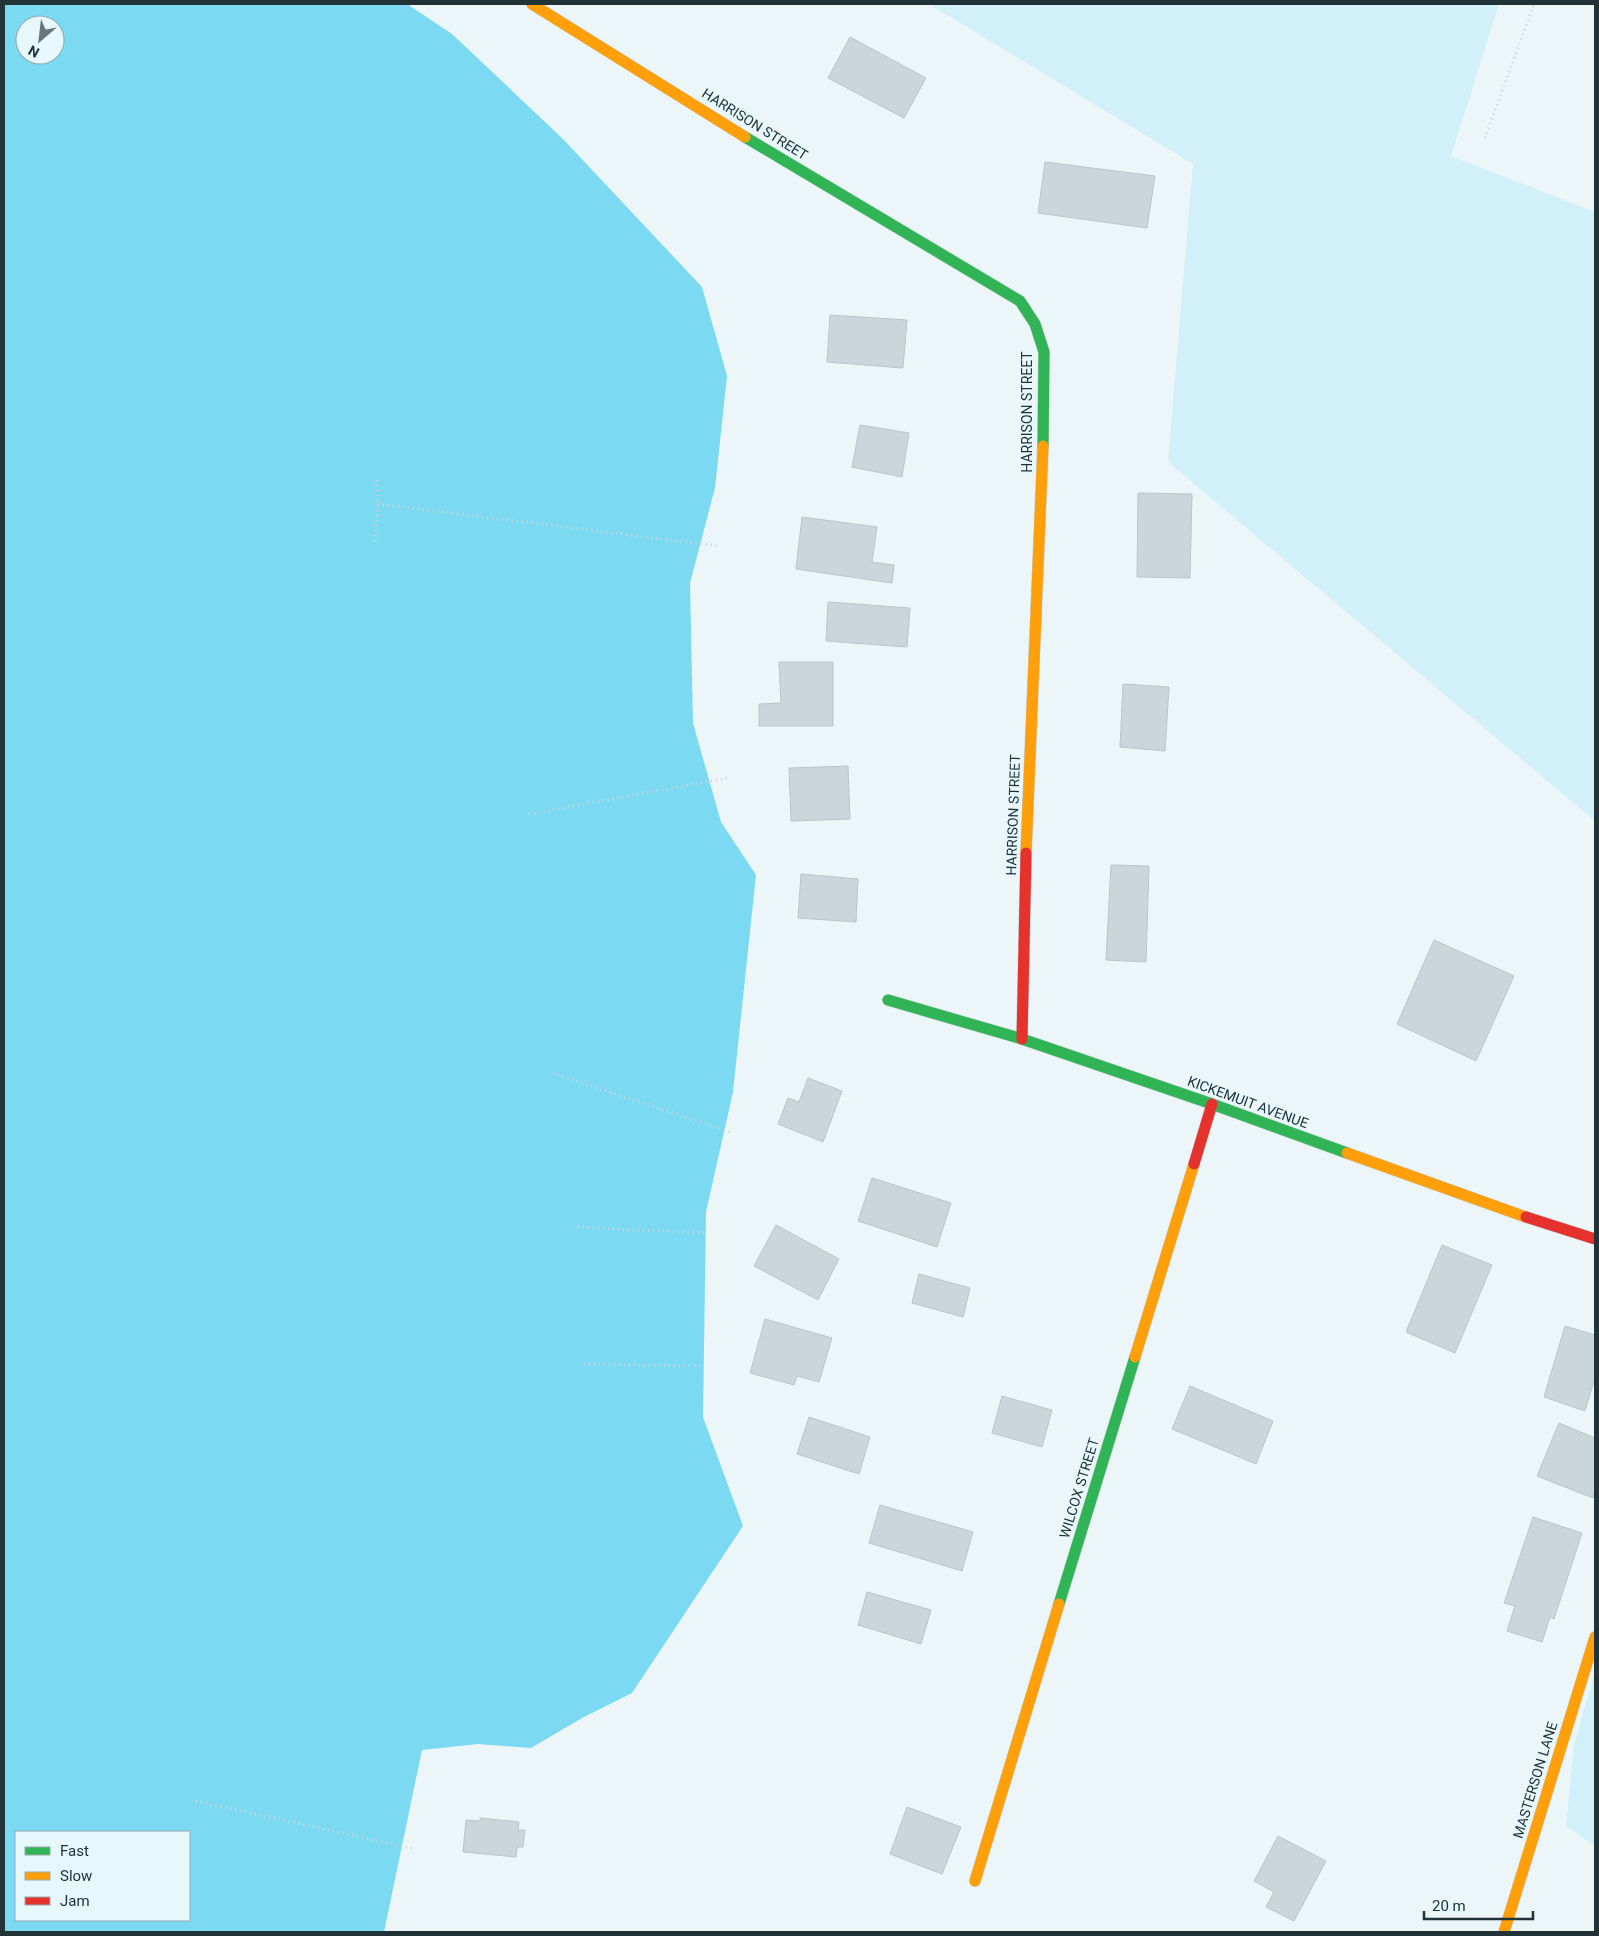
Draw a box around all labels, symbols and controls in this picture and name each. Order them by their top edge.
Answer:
north arrow [15,15,65,65]
text: N [26,42,42,61]
street label: HARRISON STREET [699,85,811,163]
street label: HARRISON STREET [1019,351,1035,473]
street label: HARRISON STREET [1003,753,1023,876]
street label: KICKEMUIT AVENUE [1185,1073,1311,1131]
street label: WILCOX STREET [1056,1435,1102,1540]
street label: MASTERSON LANE [1510,1720,1560,1840]
legend [15,1831,190,1921]
text: Fast [60,1842,89,1860]
text: Slow [60,1867,92,1885]
scale bar [1424,1888,1533,1920]
text: Jam [60,1892,90,1910]
text: 20 m [1432,1897,1466,1915]

